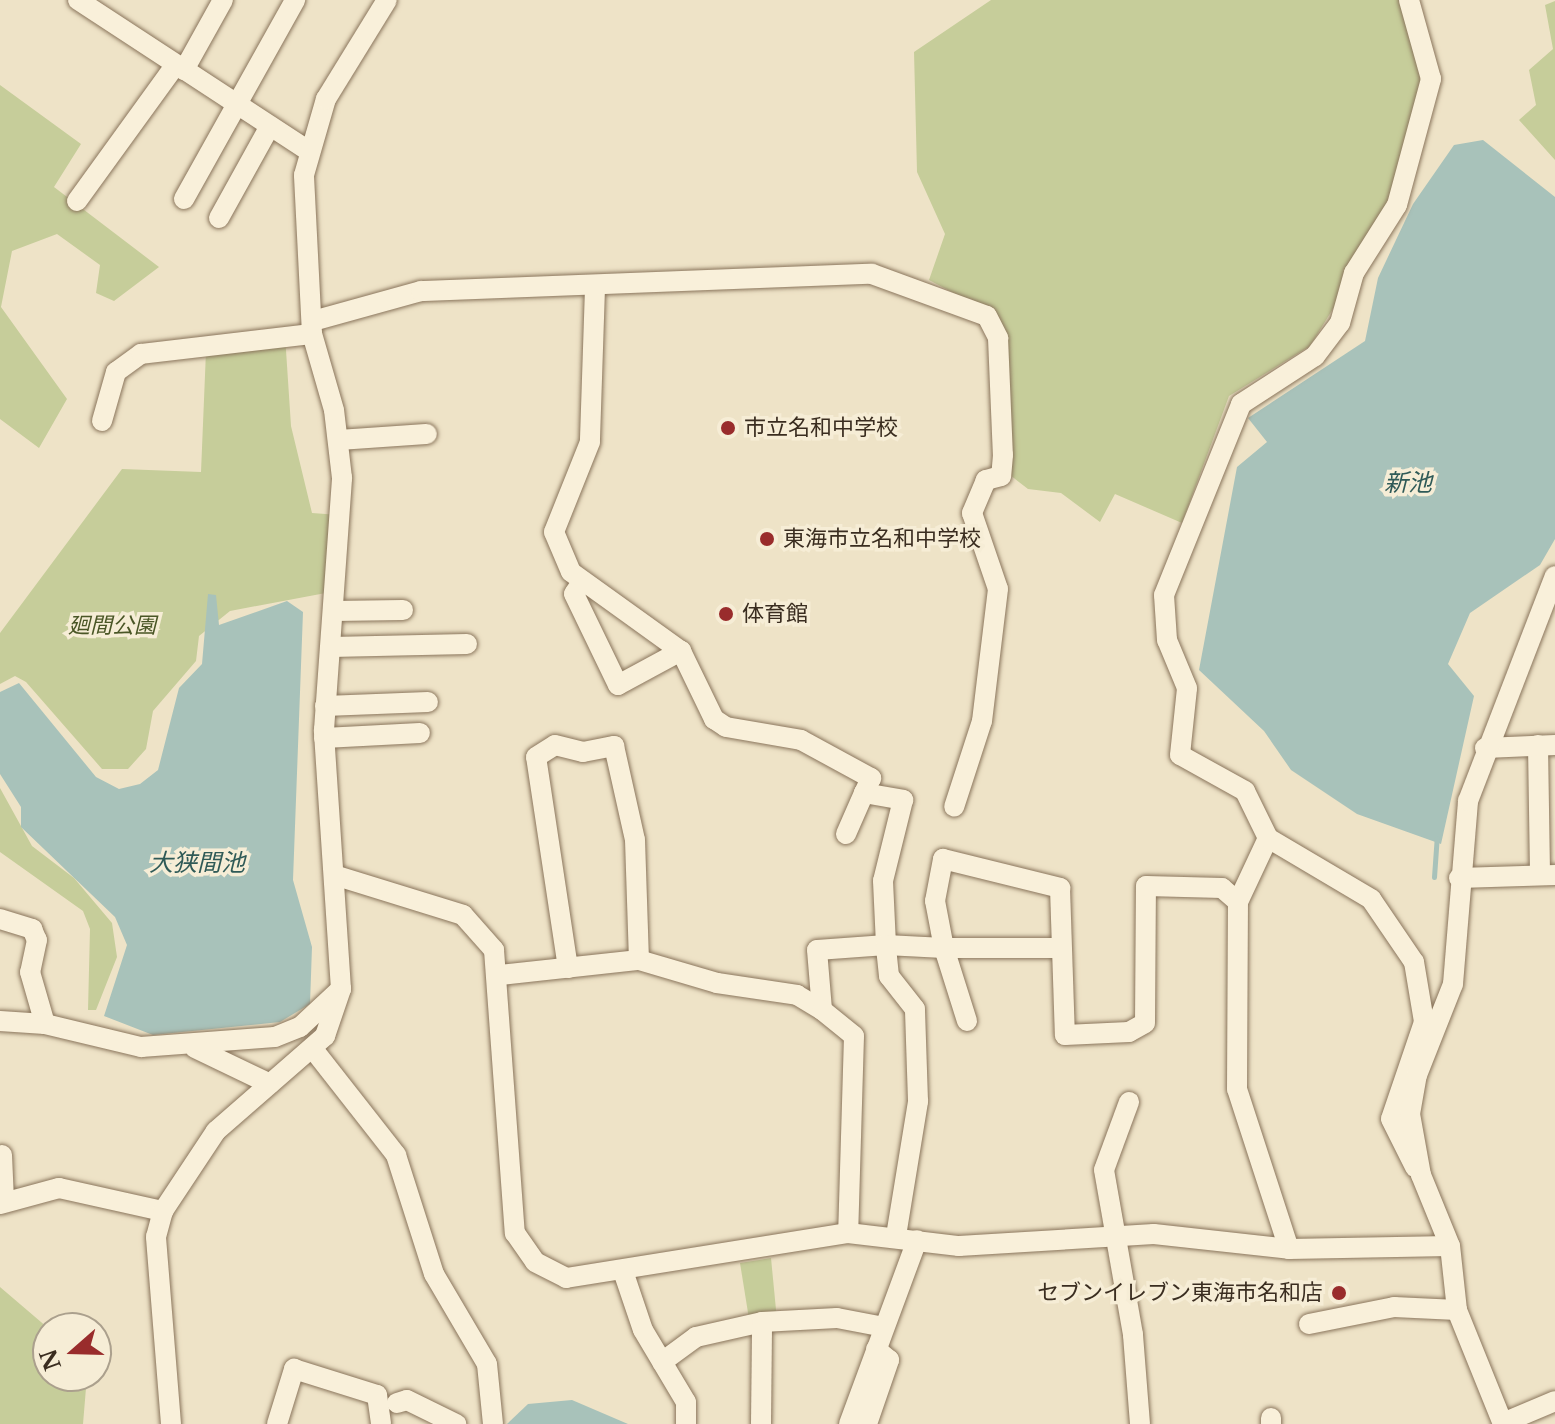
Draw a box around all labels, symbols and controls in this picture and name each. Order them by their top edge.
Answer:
place label: 市立名和中学校 [744,415,898,441]
marker: 市立名和中学校 [719,419,737,437]
water label: 新池 [1384,469,1432,497]
place label: 東海市立名和中学校 [783,526,981,552]
marker: 東海市立名和中学校 [758,530,776,548]
place label: 体育館 [742,601,808,627]
marker: 体育館 [717,605,735,623]
park label: 廻間公園 [68,613,156,639]
water label: 大狭間池 [149,849,245,877]
place label: セブンイレブン東海市名和店 [1037,1280,1323,1306]
marker: セブンイレブン東海市名和店 [1330,1284,1348,1302]
north arrow [32,1312,112,1392]
text: N [35,1345,67,1374]

